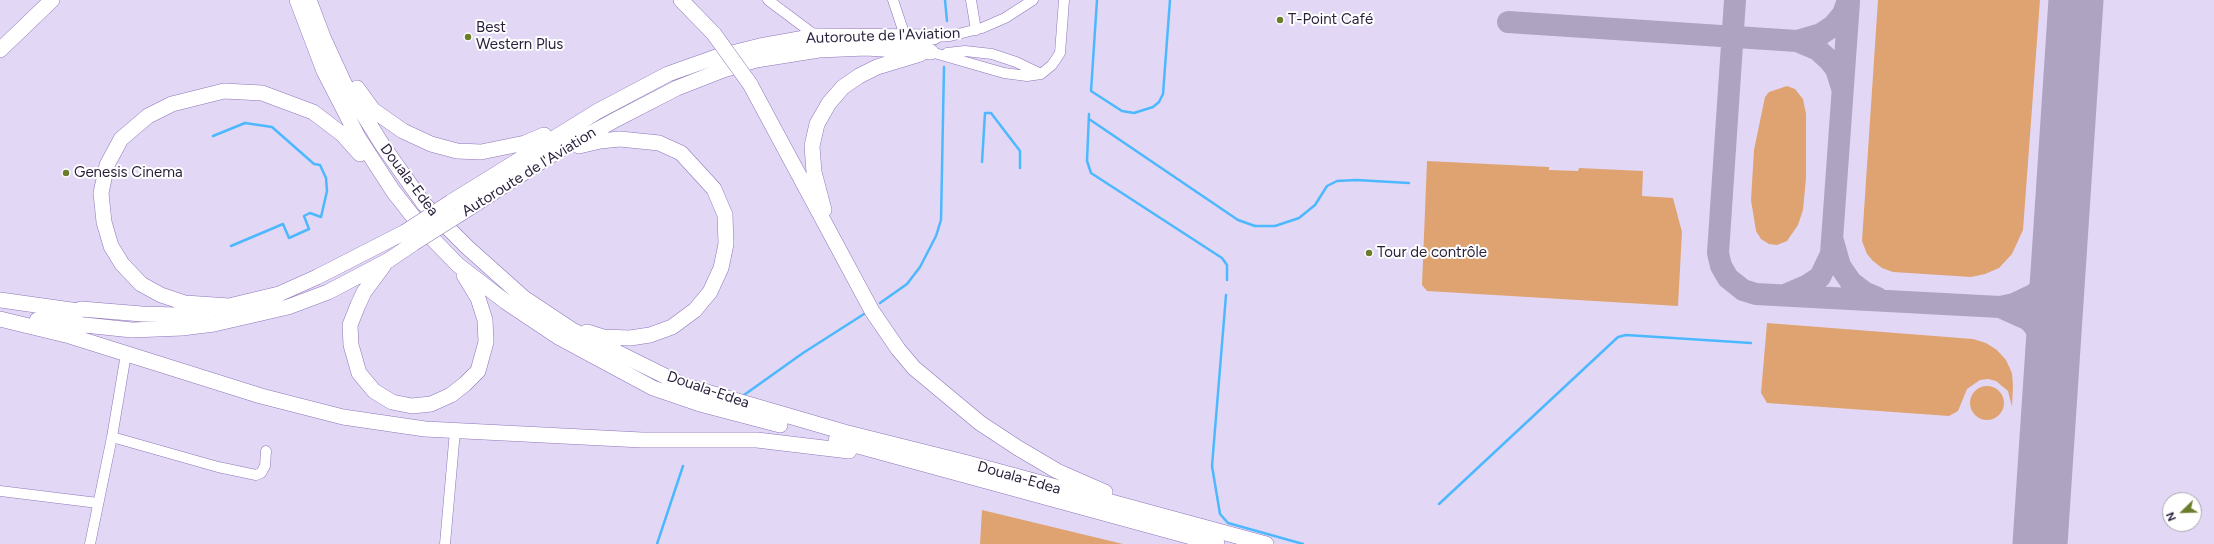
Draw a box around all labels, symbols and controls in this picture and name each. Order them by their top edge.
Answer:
place label: T-Point Café [1288,11,1373,29]
marker: T-Point Café [1275,15,1285,25]
place label: Best Western Plus [476,19,563,54]
street label: Autoroute de l'Aviation [805,24,961,48]
marker: Best Western Plus [463,32,473,42]
street label: Autoroute de l'Aviation [459,123,599,221]
street label: Douala-Edea [376,140,442,220]
place label: Genesis Cinema [74,164,183,182]
marker: Genesis Cinema [61,168,71,178]
place label: Tour de contrôle [1377,244,1487,262]
marker: Tour de contrôle [1364,248,1374,258]
street label: Douala-Edea [665,368,751,412]
street label: Douala-Edea [975,458,1063,498]
north arrow [2162,492,2202,532]
text: N [2164,510,2179,523]

